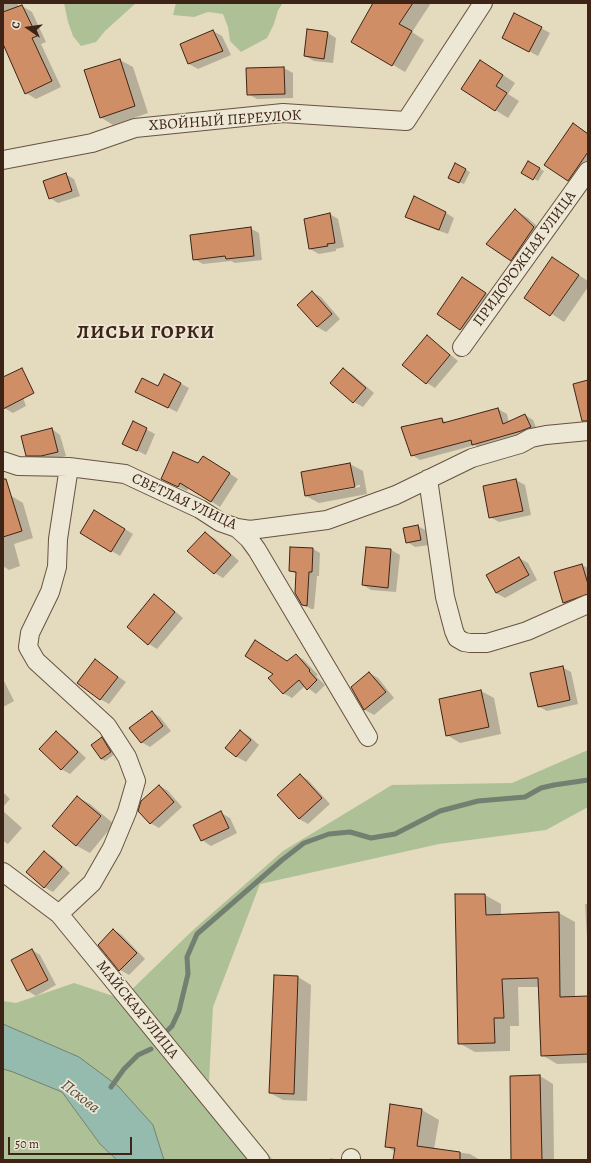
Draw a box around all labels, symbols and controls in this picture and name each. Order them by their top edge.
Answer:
north arrow [8,8,48,48]
text: С [8,20,24,30]
street label: ХВОЙНЫЙ ПЕРЕУЛОК [148,107,302,135]
street label: ПРИДОРОЖНАЯ УЛИЦА [470,188,580,330]
district label: ЛИСЬИ ГОРКИ [77,322,215,344]
street label: СВЕТЛАЯ УЛИЦА [128,470,240,534]
street label: МАЙСКАЯ УЛИЦА [92,957,182,1063]
water label: Пскова [57,1076,103,1118]
scale bar [10,1129,134,1155]
text: 50 m [15,1136,39,1152]

